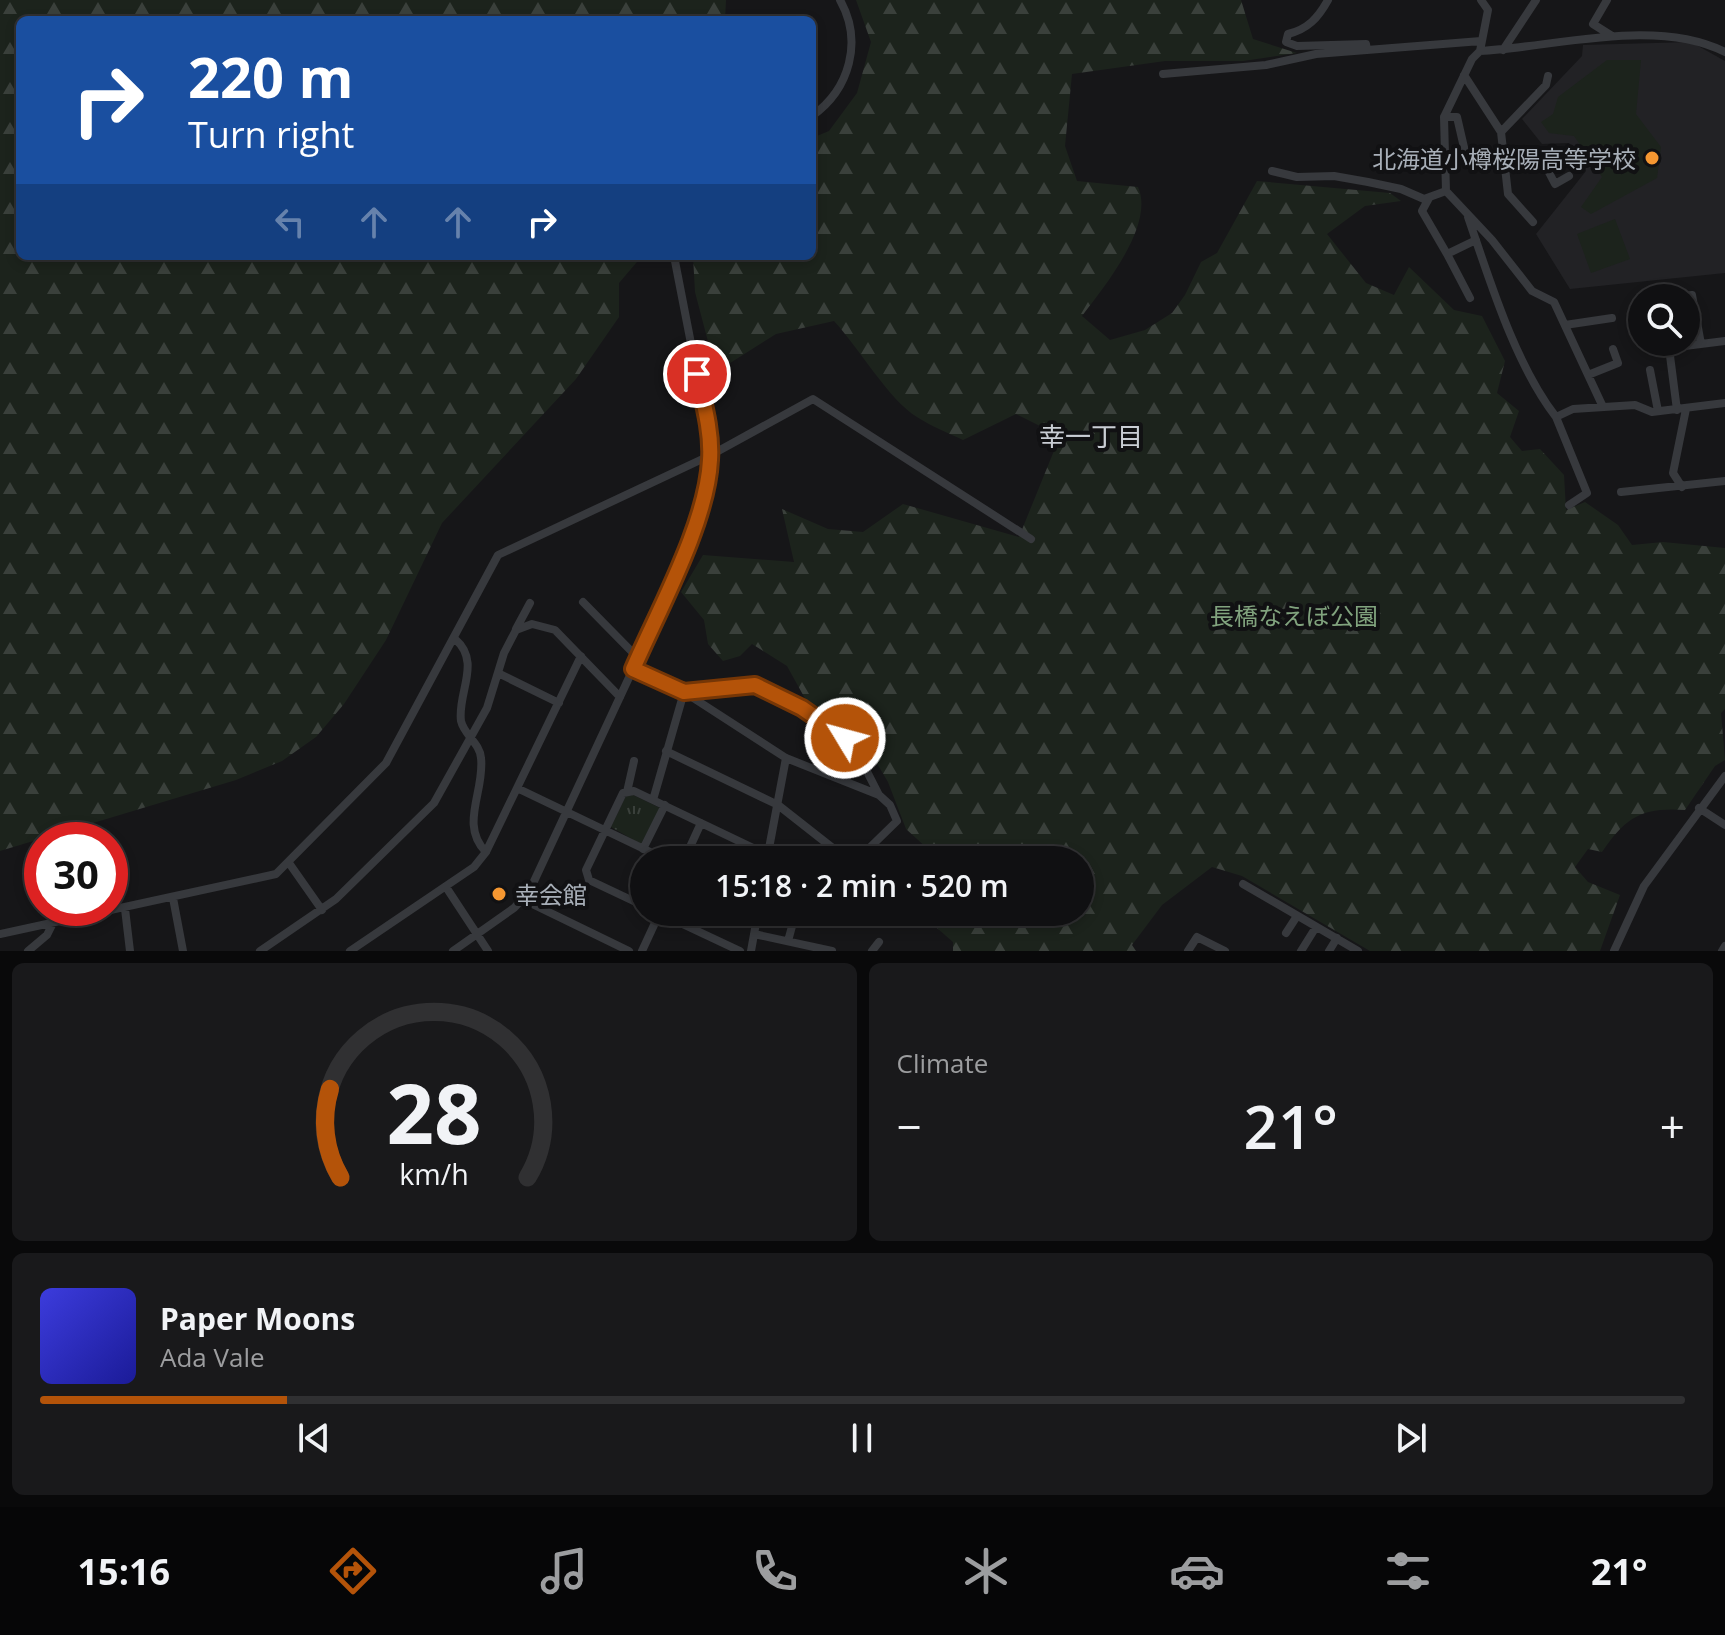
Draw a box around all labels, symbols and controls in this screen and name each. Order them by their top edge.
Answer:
text: 220 m [188,38,354,114]
icon: right [56,48,160,152]
text: Turn right [188,110,354,159]
place label: 北海道小樽桜陽高等学校 [1372,142,1636,175]
marker: 北海道小樽桜陽高等学校 [1643,149,1661,167]
icon: left [268,200,312,244]
icon: ahead [352,200,396,244]
icon: ahead [436,200,480,244]
icon: right [520,200,564,244]
map controls [1628,284,1700,356]
button: search [1628,284,1700,356]
pin [663,340,731,408]
icon: arrive [675,352,719,396]
district label: 幸一丁目 [1039,418,1143,454]
park label: 長橋なえぼ公園 [1210,599,1378,632]
position arrow [803,696,887,780]
speed limit sign: 30 [24,822,128,926]
text: 15:18 · 2 min · 520 m [715,865,1009,906]
place label: 幸会館 [515,878,587,911]
marker: 幸会館 [490,885,508,903]
text: Climate [897,1045,988,1081]
text: 28 [387,1055,482,1168]
text: 21° [1244,1085,1338,1167]
text: − [897,1096,922,1156]
text: + [1660,1096,1685,1156]
text: km/h [400,1154,469,1193]
text: Paper Moons [160,1298,355,1339]
text: Ada Vale [160,1339,265,1375]
icon: previous [292,1416,336,1460]
icon: pause [840,1416,884,1460]
icon: next [1389,1416,1433,1460]
icon: directions [325,1543,381,1599]
icon: music [536,1543,592,1599]
icon: phone [747,1543,803,1599]
icon: climate [958,1543,1014,1599]
icon: car [1169,1543,1225,1599]
icon: filters [1380,1543,1436,1599]
text: 15:16 [77,1547,170,1596]
text: 21° [1591,1547,1647,1596]

